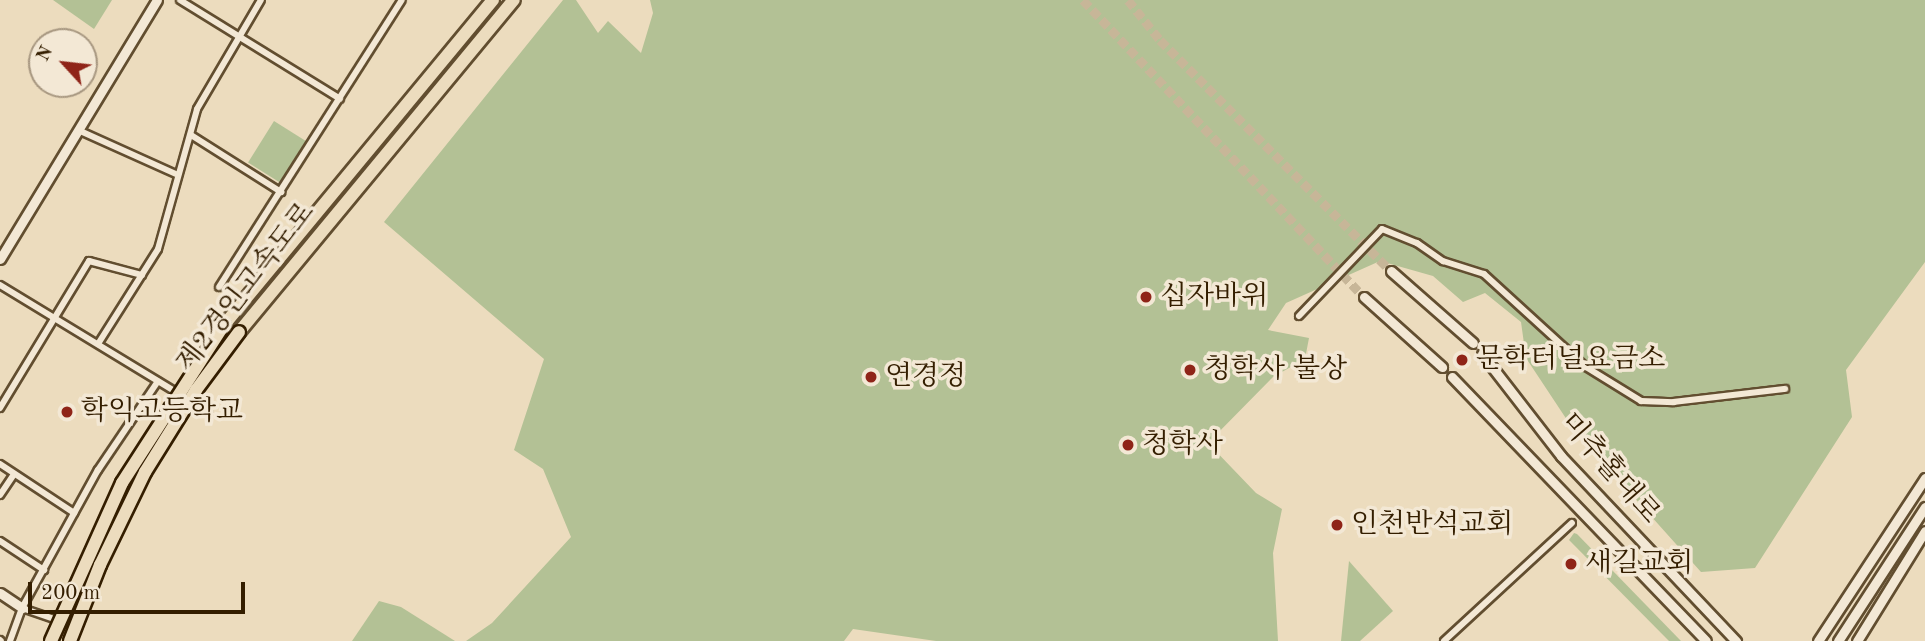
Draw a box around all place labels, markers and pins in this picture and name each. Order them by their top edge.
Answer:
place label: 십자바위 [1160,280,1268,314]
marker: 십자바위 [1138,289,1154,305]
place label: 문학터널요금소 [1476,343,1665,377]
marker: 문학터널요금소 [1454,352,1470,368]
place label: 청학사 불상 [1204,353,1347,387]
place label: 연경정 [885,360,966,394]
marker: 청학사 불상 [1182,362,1198,378]
marker: 연경정 [863,369,879,385]
place label: 학익고등학교 [81,395,243,429]
marker: 학익고등학교 [59,404,75,420]
place label: 청학사 [1142,428,1223,462]
marker: 청학사 [1120,437,1136,453]
place label: 인천반석교회 [1351,508,1513,542]
marker: 인천반석교회 [1329,517,1345,533]
place label: 새길교회 [1585,547,1693,581]
marker: 새길교회 [1563,556,1579,572]

